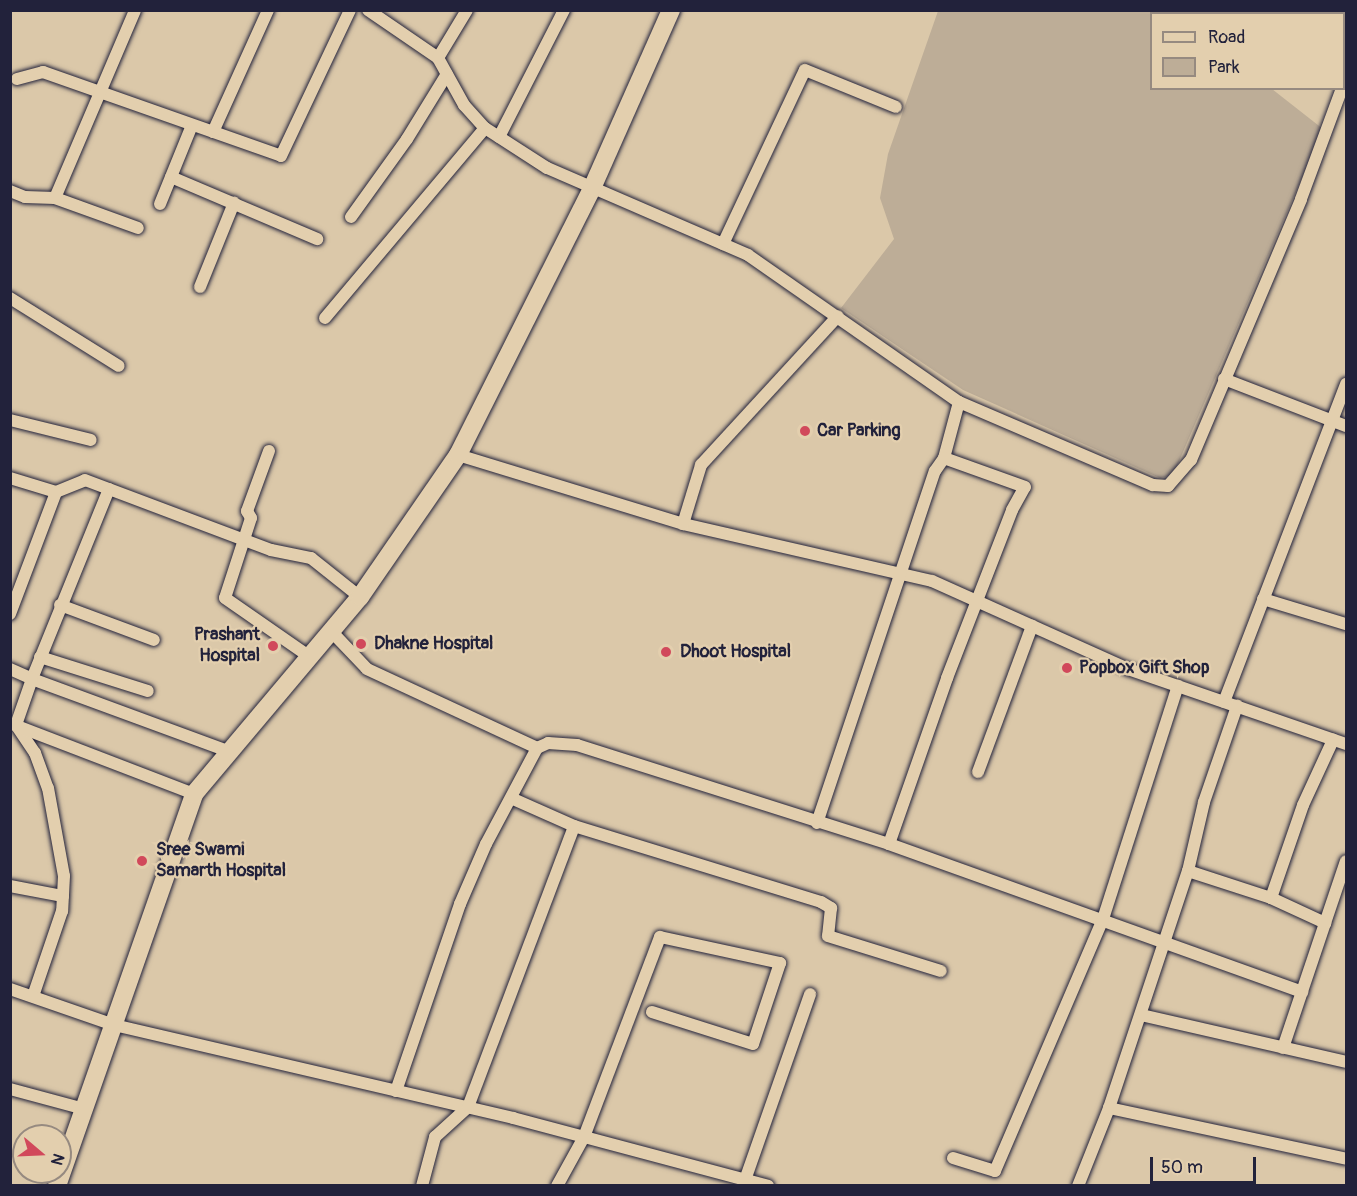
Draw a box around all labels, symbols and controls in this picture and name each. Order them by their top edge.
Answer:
legend [1150,12,1345,90]
text: Road [1208,26,1245,49]
text: Park [1208,56,1240,79]
place label: Car Parking [817,420,901,442]
marker: Car Parking [798,424,812,438]
place label: Prashant Hospital [194,625,260,668]
place label: Dhakne Hospital [374,633,493,655]
marker: Dhakne Hospital [352,635,370,653]
marker: Prashant Hospital [264,637,282,655]
place label: Dhoot Hospital [680,641,791,663]
marker: Dhoot Hospital [657,643,675,661]
place label: Popbox Gift Shop [1079,657,1209,679]
marker: Popbox Gift Shop [1060,661,1074,675]
place label: Sree Swami Samarth Hospital [156,840,286,882]
marker: Sree Swami Samarth Hospital [133,852,151,870]
north arrow [12,1124,72,1184]
scale bar [1153,1145,1260,1183]
text: N [46,1151,68,1168]
text: 50 m [1161,1156,1203,1179]

